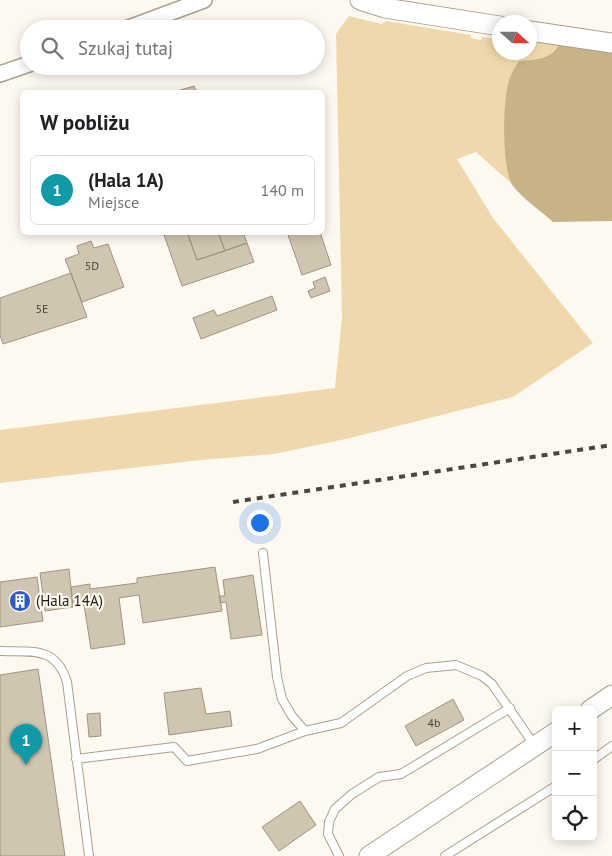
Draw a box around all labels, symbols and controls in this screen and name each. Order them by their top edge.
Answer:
north arrow [492,15,537,60]
search box [20,20,325,75]
icon: search [38,34,66,62]
text: Szukaj tutaj [78,36,173,60]
text: W pobliżu [40,109,129,136]
text: (Hala 1A) [88,168,164,192]
text: 1 [52,180,62,200]
text: 140 m [261,180,304,200]
text: Miejsce [88,192,139,212]
house number: 5D [85,258,99,273]
house number: 5E [36,301,48,316]
your location [247,510,273,536]
building icon: (Hala 14A) [8,589,32,613]
place label: (Hala 14A) [36,591,103,610]
map controls [552,706,597,841]
button: + [552,706,597,751]
house number: 4b [427,715,441,730]
pin: 1 [10,724,42,765]
button: − [552,751,597,796]
button: locate [552,796,597,841]

